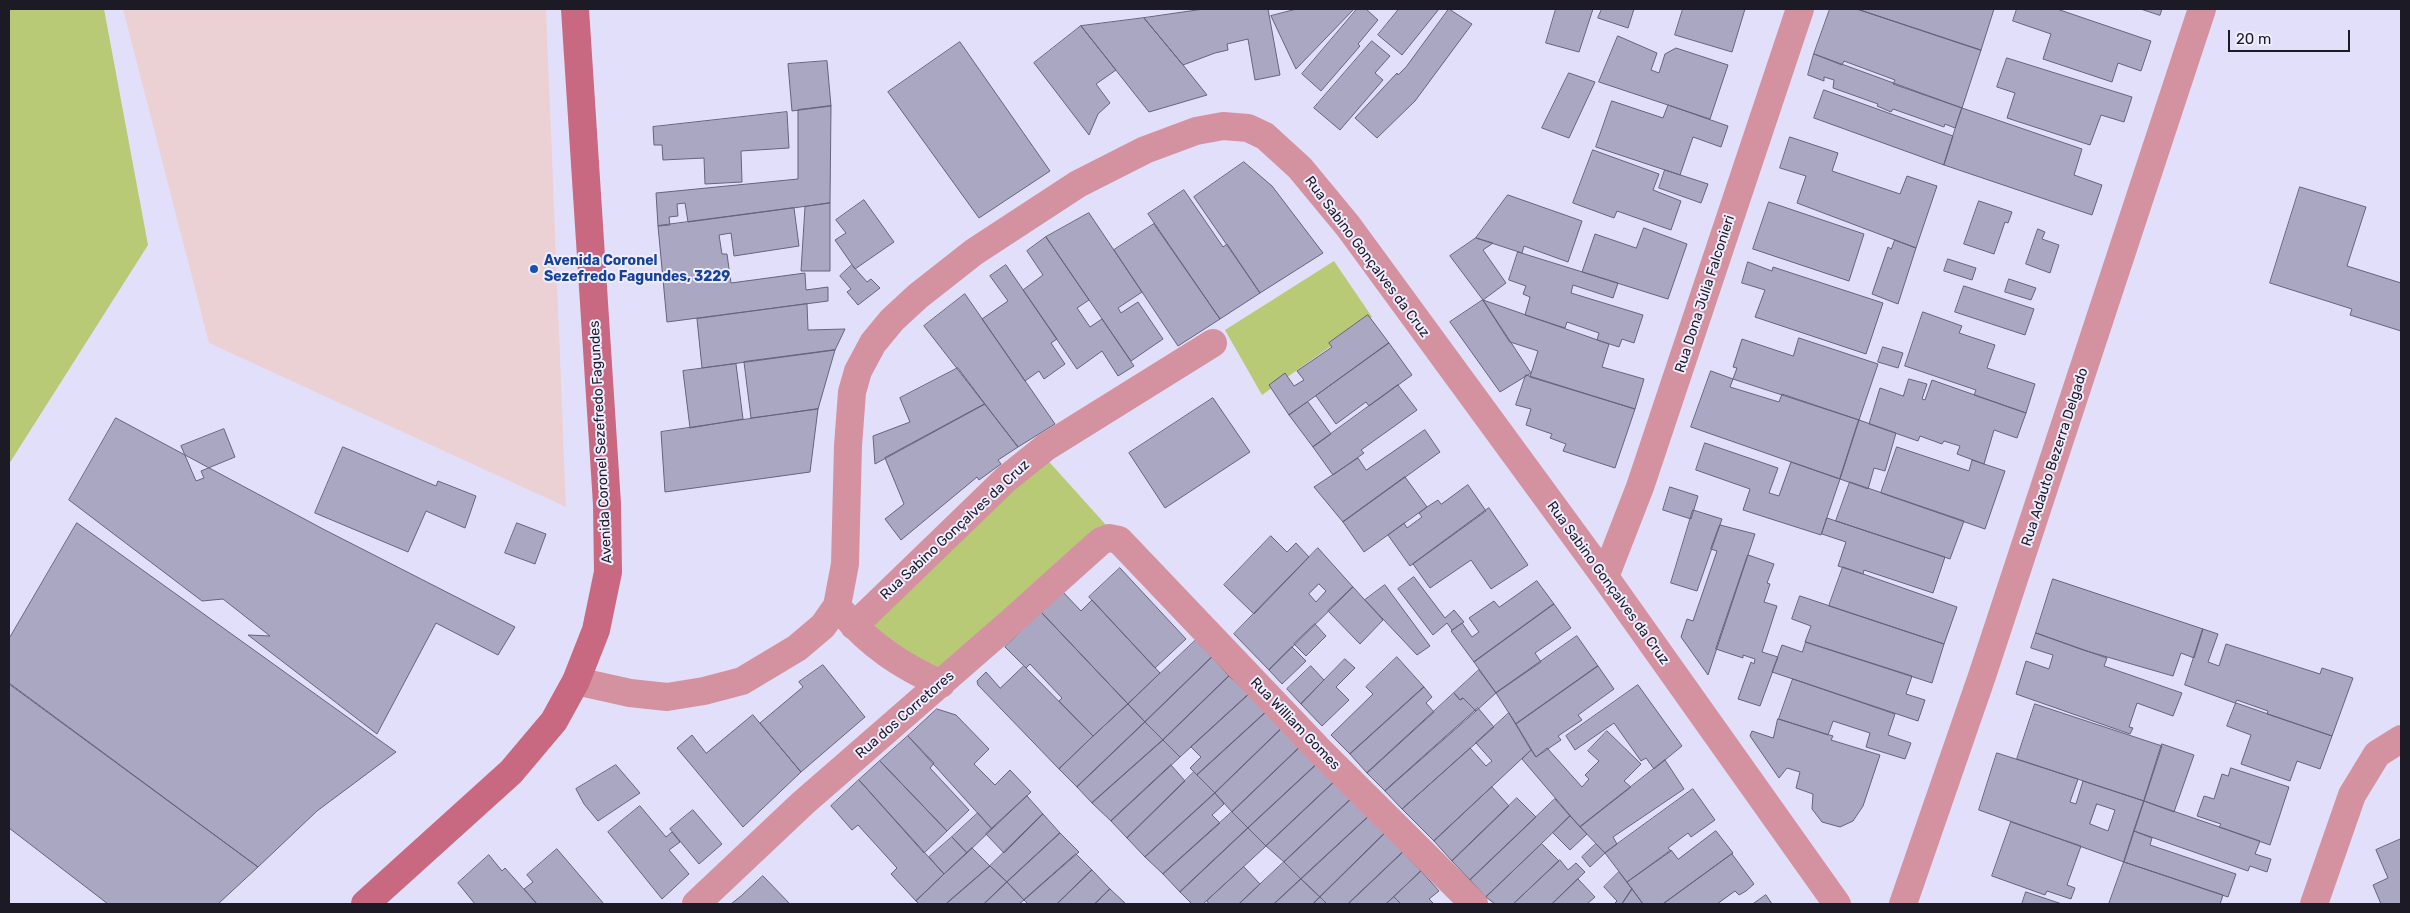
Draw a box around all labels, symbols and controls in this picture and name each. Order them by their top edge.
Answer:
scale bar [2230,20,2352,52]
text: 20 m [2236,30,2271,48]
street label: Rua Sabino Gonçalves da Cruz [1301,173,1433,341]
street label: Rua Dona Júlia Falconieri [1672,213,1738,375]
place label: Avenida Coronel Sezefredo Fagundes, 3229 [544,253,730,286]
marker: Avenida Coronel Sezefredo Fagundes, 3229 [528,263,540,275]
street label: Avenida Coronel Sezefredo Fagundes [586,320,616,564]
street label: Rua Adauto Bezerra Delgado [2018,366,2092,548]
street label: Rua Sabino Gonçalves da Cruz [877,457,1033,603]
street label: Rua Sabino Gonçalves da Cruz [1543,498,1673,668]
street label: Rua dos Corretores [852,668,958,762]
street label: Rua William Gomes [1247,674,1343,774]

